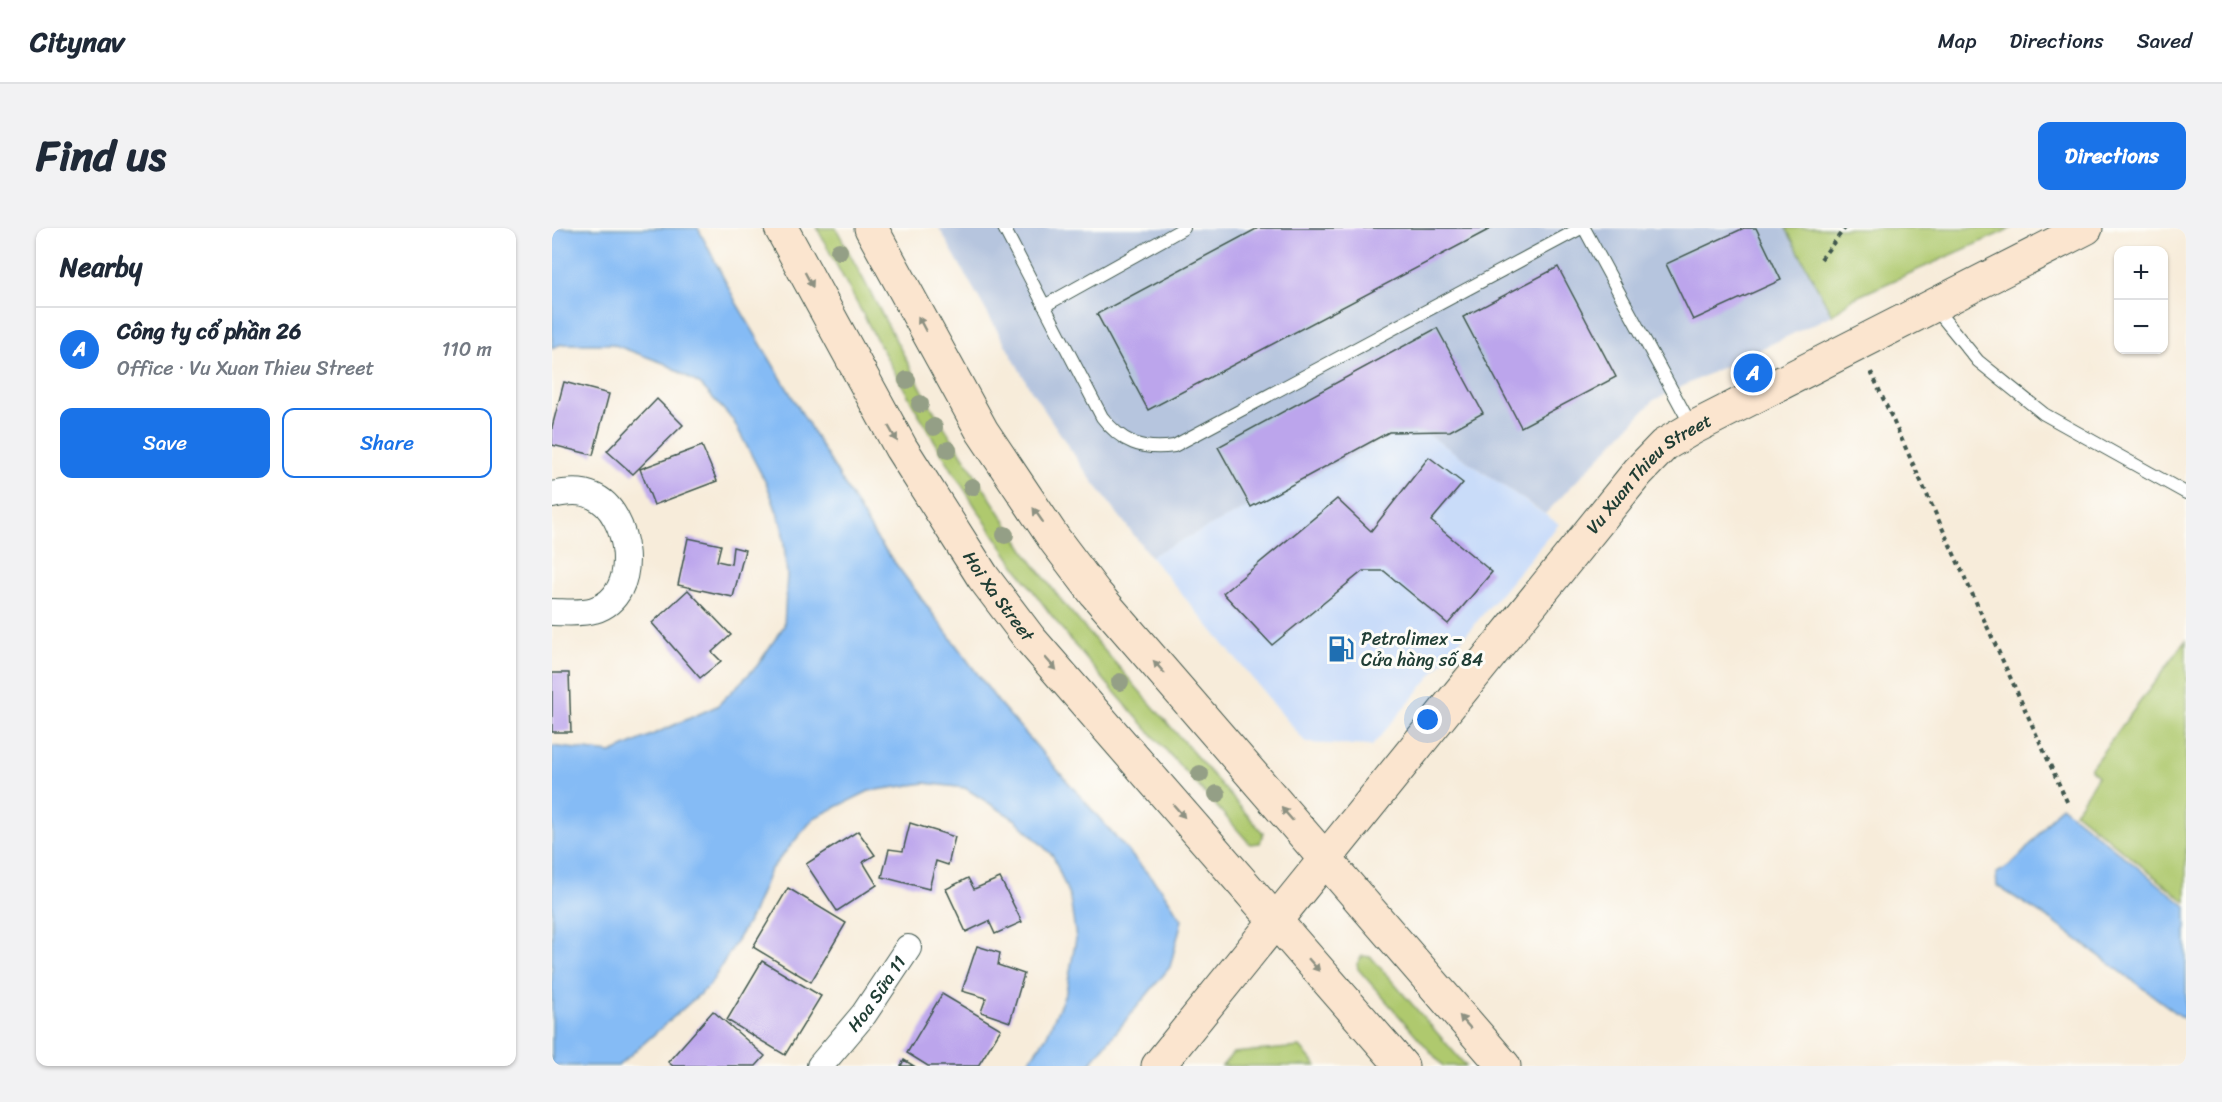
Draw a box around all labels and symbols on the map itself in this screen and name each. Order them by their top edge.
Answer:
one-way arrow [804,271,813,288]
one-way arrow [918,315,928,333]
pin: A [1734,350,1772,396]
street label: Vu Xuan Thieu Street [1578,405,1718,541]
one-way arrow [888,426,898,443]
one-way arrow [1032,507,1044,523]
street label: Hoi Xa Street [954,544,1043,649]
place label: Petrolimex – Cửa hàng số 84 [1361,623,1483,676]
fuel station icon: Petrolimex – Cửa hàng số 84 [1326,634,1356,664]
one-way arrow [1044,656,1058,671]
one-way arrow [1153,660,1166,675]
your location [1413,705,1442,734]
one-way arrow [1173,803,1186,818]
one-way arrow [1281,807,1294,822]
street label: Hoa Sữa 11 [839,949,915,1039]
one-way arrow [1307,957,1320,972]
one-way arrow [1459,1015,1472,1030]

